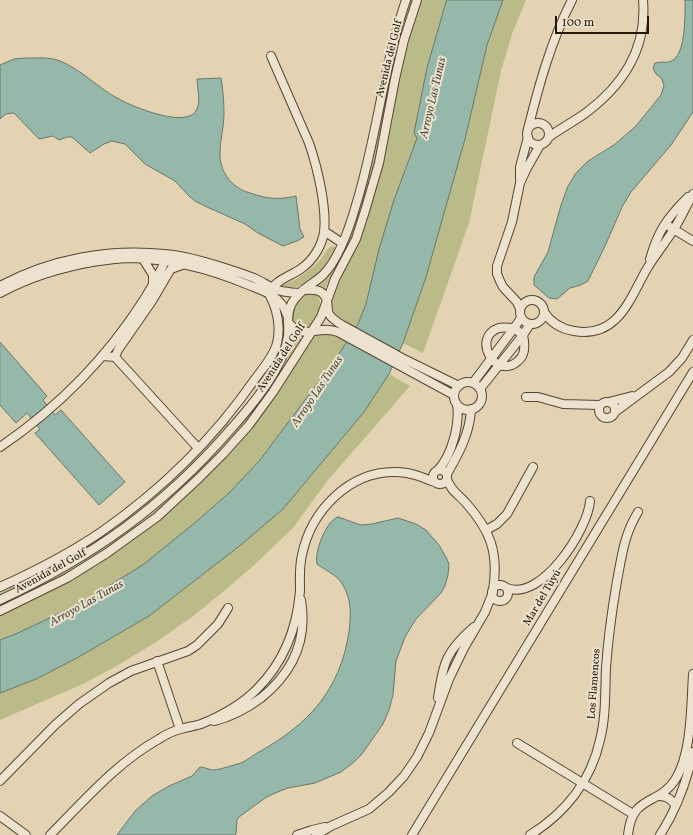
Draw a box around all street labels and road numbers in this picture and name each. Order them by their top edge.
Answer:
street label: Avenida del Golf [374,19,406,99]
street label: Avenida del Golf [255,321,309,395]
street label: Avenida del Golf [13,547,89,597]
street label: Mar del Tuyú [521,567,565,629]
street label: Los Flamencos [586,648,604,720]

